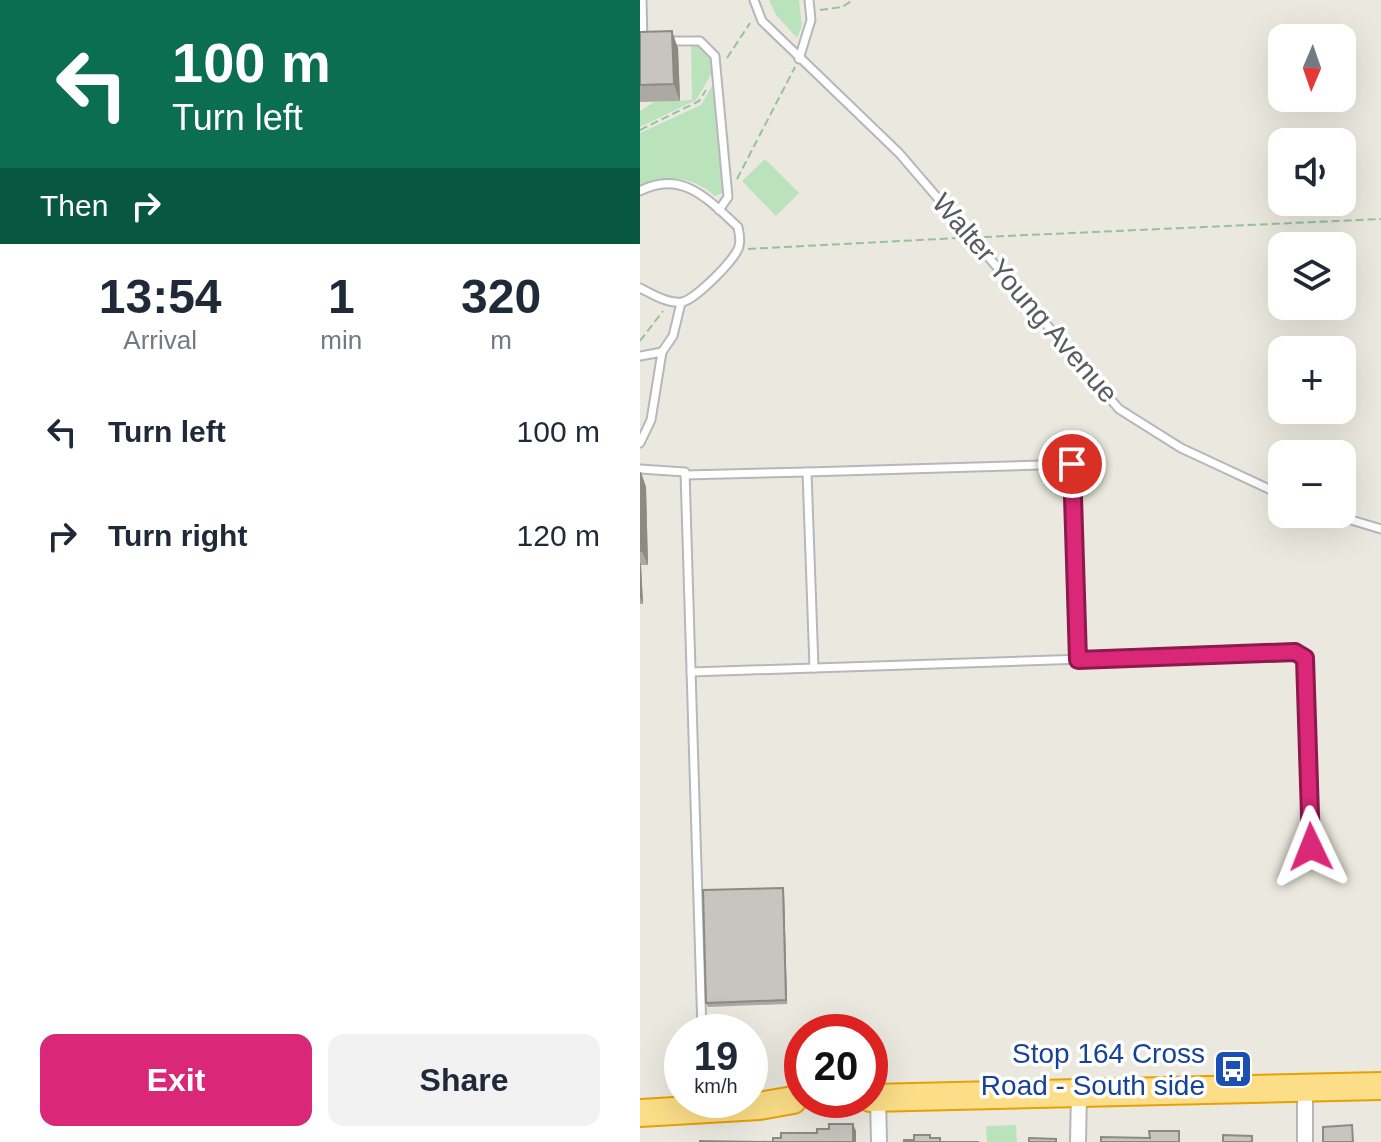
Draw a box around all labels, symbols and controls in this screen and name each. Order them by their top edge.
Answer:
north arrow [1268,24,1356,112]
map controls [1268,24,1356,528]
text: 100 m [172,31,331,94]
icon: left [40,32,144,136]
text: Turn left [172,97,303,138]
button: sound [1268,128,1356,216]
icon: right [124,184,168,228]
street label: Walter Young Avenue [926,187,1124,409]
text: Then [40,189,108,222]
button: layers [1268,232,1356,320]
text: 13:54 [99,270,222,323]
text: 1 [328,270,355,323]
text: 320 [461,270,541,323]
text: Arrival [123,325,197,355]
text: min [320,325,362,355]
text: m [490,325,512,355]
button: + [1268,336,1356,424]
icon: left [40,410,84,454]
text: Turn left [108,415,226,448]
text: 100 m [517,415,600,448]
pin [1038,430,1106,498]
button: − [1268,440,1356,528]
icon: arrive [1050,442,1094,486]
icon: right [40,514,84,558]
text: Turn right [108,519,247,552]
text: 120 m [517,519,600,552]
position arrow [1269,805,1353,889]
speed limit sign: 20 [784,1014,888,1118]
button: Exit [40,1034,312,1126]
button: Share [328,1034,600,1126]
text: 19 [694,1034,738,1078]
place label: Stop 164 Cross Road - South side [981,1038,1205,1101]
bus stop icon: Stop 164 Cross Road - South side [1212,1048,1254,1090]
text: km/h [694,1075,738,1097]

